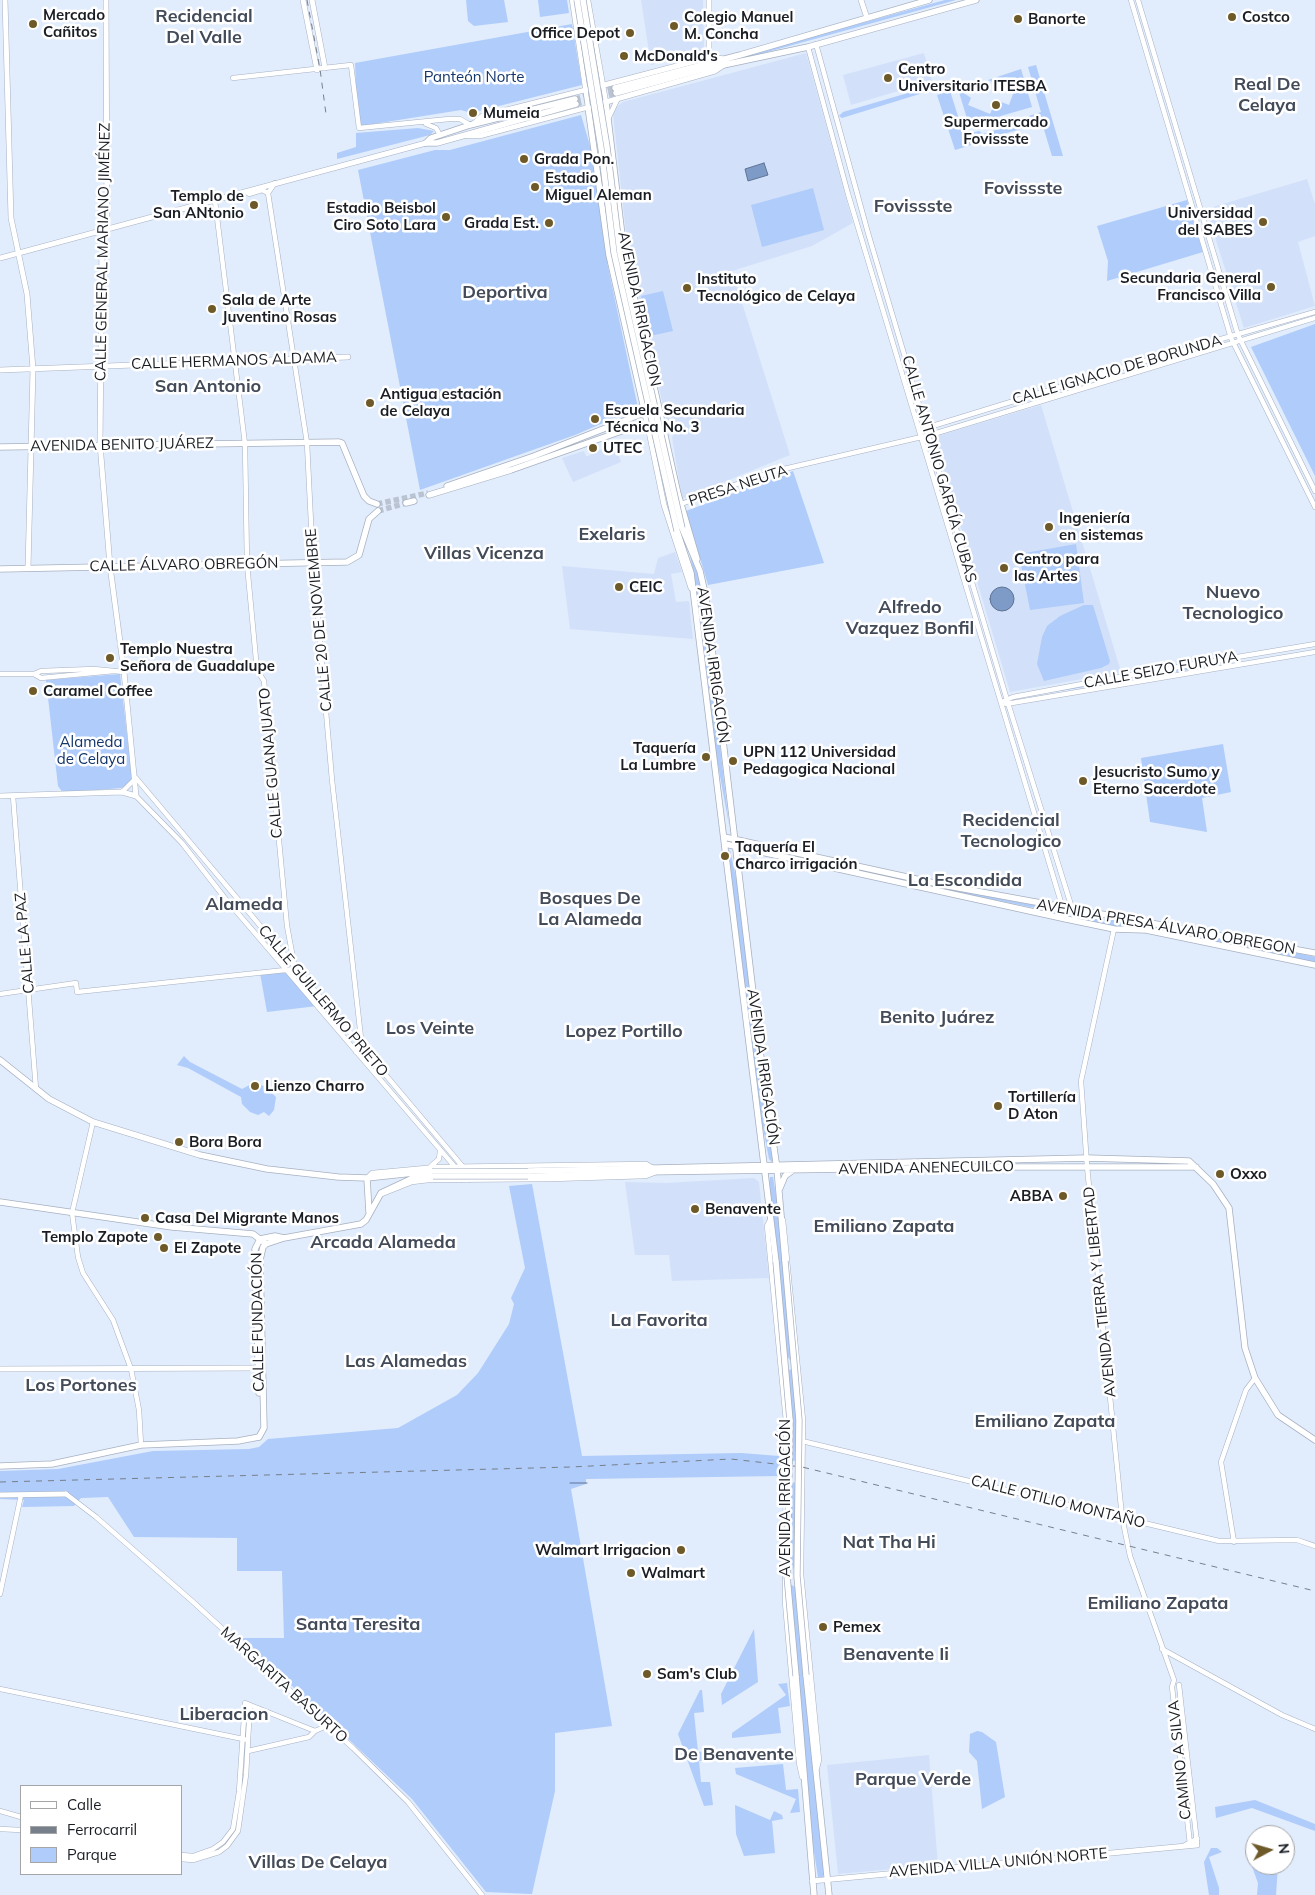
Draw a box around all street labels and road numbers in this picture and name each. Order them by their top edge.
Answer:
street label: CALLE GENERAL MARIANO JIMÉNEZ [92,123,114,381]
street label: AVENIDA IRRIGACION [614,230,664,388]
street label: CALLE IGNACIO DE BORUNDA [1010,331,1224,409]
street label: CALLE HERMANOS ALDAMA [131,348,337,374]
street label: CALLE ANTONIO GARCÍA CUBAS [898,353,980,585]
street label: AVENIDA BENITO JUÁREZ [30,434,214,456]
street label: PRESA NEUTA [686,462,790,510]
street label: CALLE 20 DE NOVIEMBRE [302,528,336,712]
street label: CALLE ÁLVARO OBREGÓN [89,554,279,576]
street label: AVENIDA IRRIGACIÓN [693,586,733,744]
street label: CALLE SEIZO FURUYA [1083,648,1239,692]
street label: CALLE GUANAJUATO [255,687,287,839]
street label: CALLE LA PAZ [12,892,38,994]
street label: AVENIDA PRESA ÁLVARO OBREGON [1035,895,1297,959]
street label: CALLE GUILLERMO PRIETO [254,922,392,1080]
street label: AVENIDA IRRIGACIÓN [743,988,783,1146]
street label: AVENIDA ANENECUILCO [838,1157,1014,1179]
street label: AVENIDA TIERRA Y LIBERTAD [1080,1186,1120,1398]
street label: CALLE FUNDACIÓN [248,1252,268,1392]
street label: AVENIDA IRRIGACIÓN [776,1419,794,1577]
street label: CALLE OTILIO MONTAÑO [969,1472,1147,1532]
street label: MARGARITA BASURTO [217,1623,351,1747]
street label: CAMINO A SILVA [1165,1699,1195,1821]
street label: AVENIDA VILLA UNIÓN NORTE [888,1844,1108,1882]

